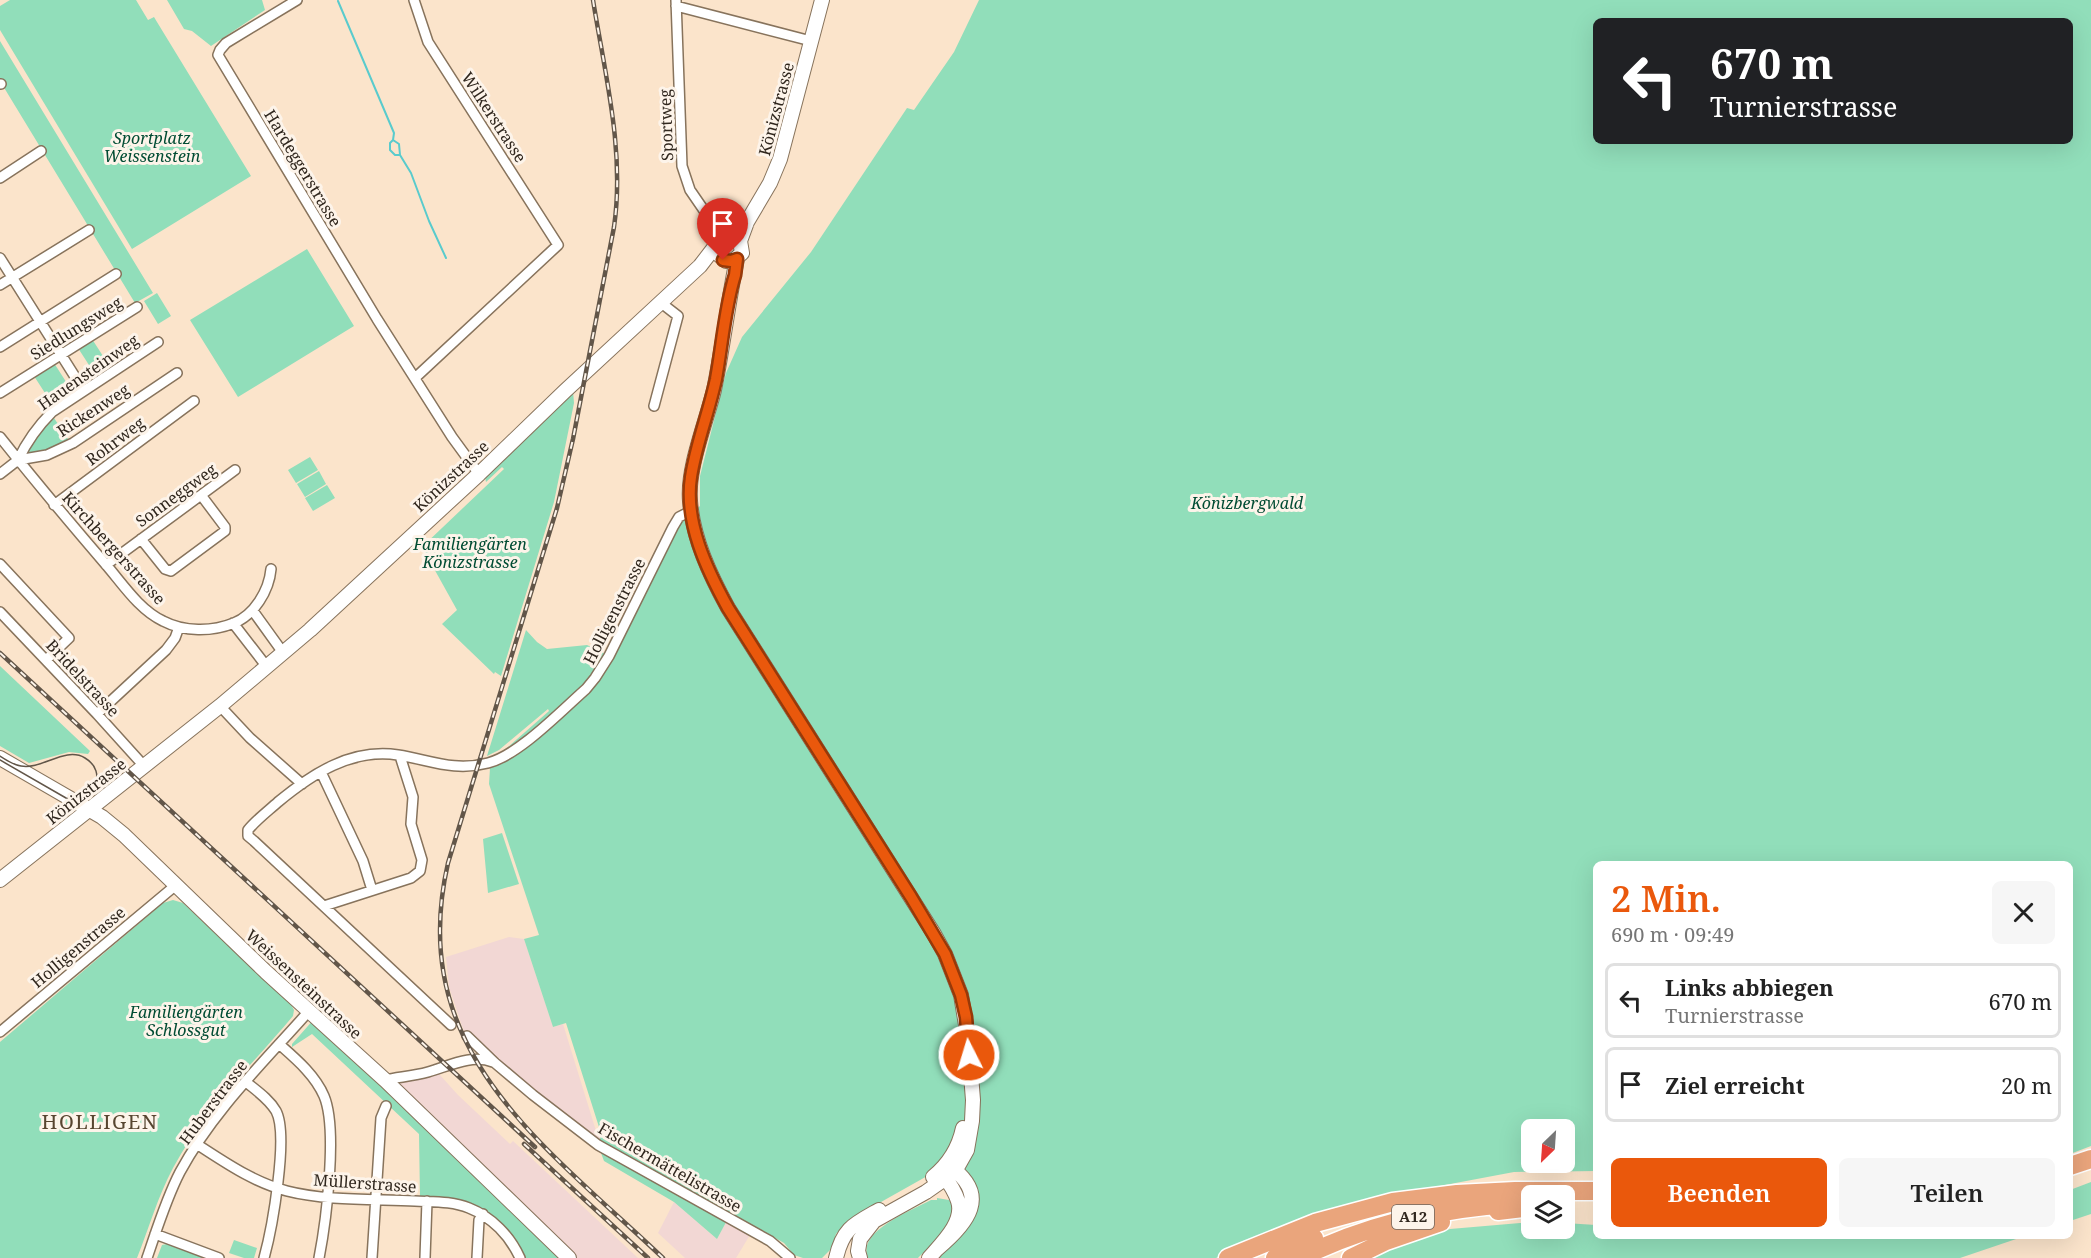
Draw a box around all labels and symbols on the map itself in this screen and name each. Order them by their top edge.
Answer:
street label: Könizstrasse [753,60,799,158]
street label: Wilkerstrasse [456,67,532,167]
street label: Sportweg [654,88,678,161]
street label: Hardeggerstrasse [259,105,347,231]
park label: Sportplatz Weissenstein [104,127,201,167]
pin [697,198,748,260]
street label: Siedlungsweg [26,291,126,365]
street label: Hauensteinweg [33,329,143,415]
street label: Rickenweg [52,378,134,442]
street label: Rohrweg [81,411,149,470]
street label: Könizstrasse [408,435,494,517]
street label: Sonneggweg [131,458,221,532]
street label: Kirchbergerstrasse [57,487,171,609]
park label: Könizbergwald [1190,492,1304,514]
park label: Familiengärten Könizstrasse [412,533,527,573]
street label: Holligenstrasse [578,554,650,668]
street label: Bridelstrasse [41,634,125,722]
street label: Könizstrasse [41,753,131,829]
street label: Holligenstrasse [26,901,130,993]
street label: Weissensteinstrasse [241,924,367,1044]
park label: Familiengärten Schlossgut [128,1001,243,1041]
position arrow [937,1023,1001,1087]
street label: Huberstrasse [174,1055,252,1149]
district label: HOLLIGEN [42,1108,158,1135]
street label: Fischermättelistrasse [594,1117,746,1217]
north arrow [1521,1119,1575,1173]
street label: Müllerstrasse [313,1168,417,1198]
road number: A12 [1392,1205,1434,1229]

